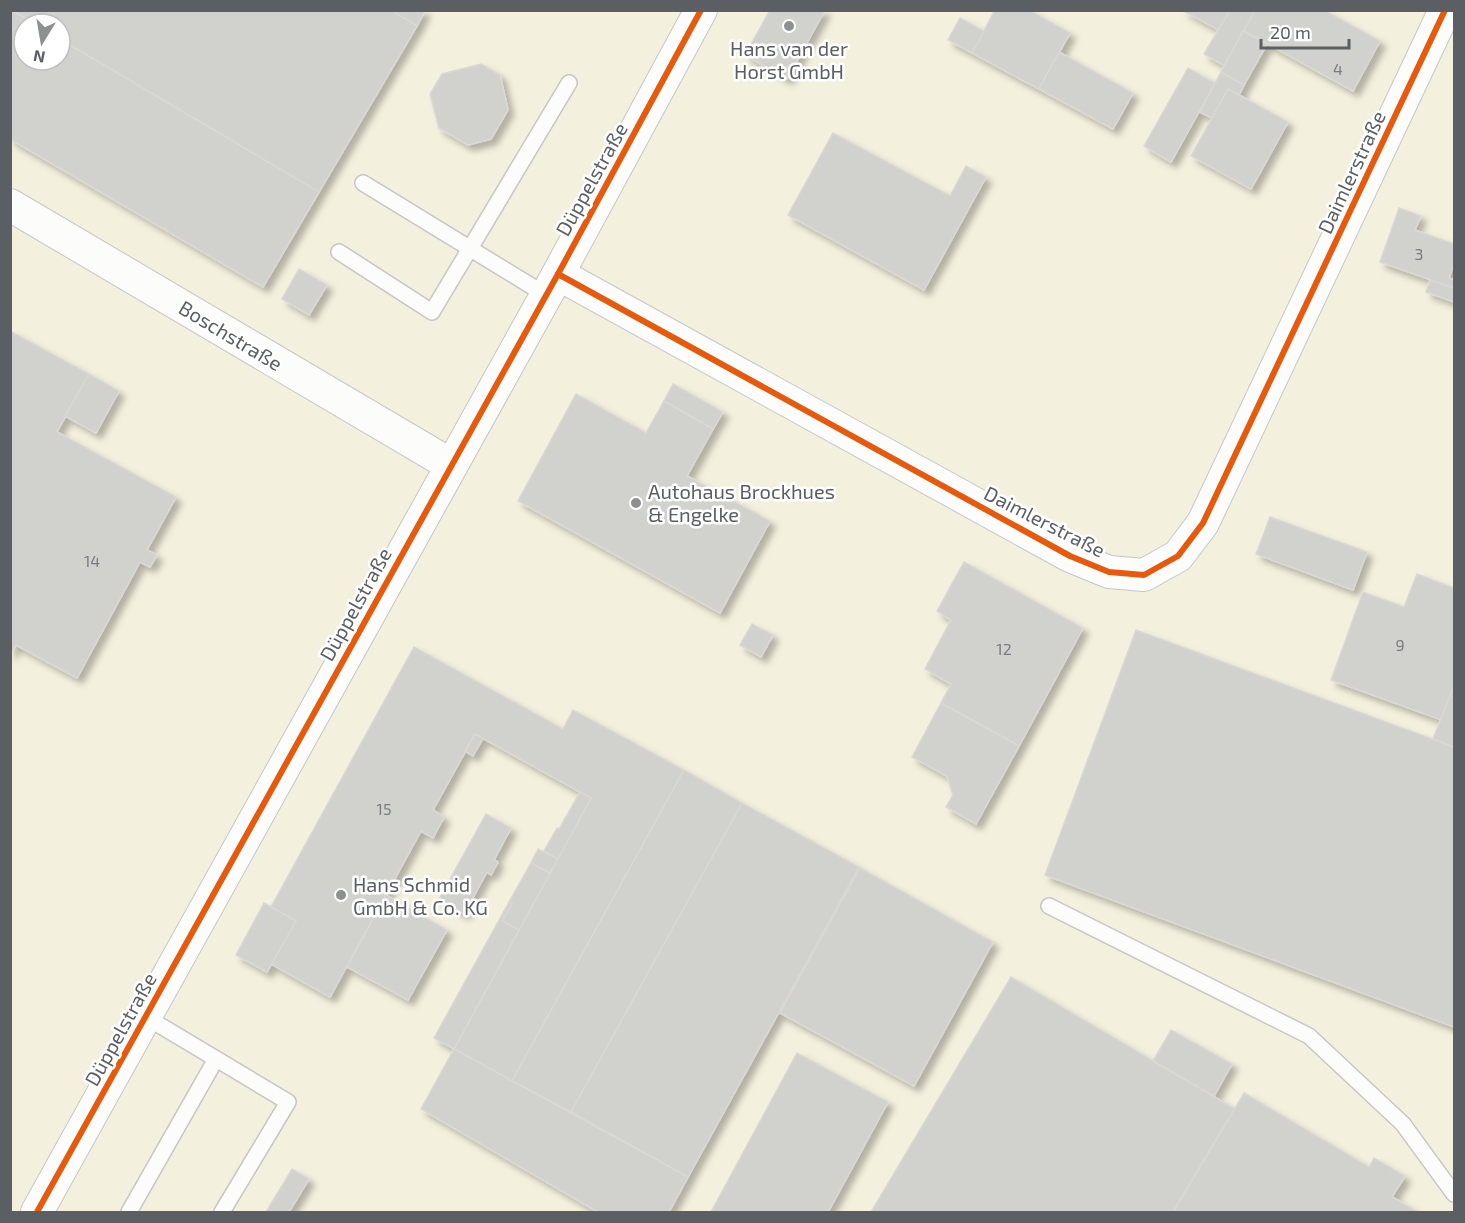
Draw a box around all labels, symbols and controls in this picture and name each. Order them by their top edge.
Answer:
north arrow [12,12,72,72]
scale bar [1261,12,1350,50]
marker: Hans van der Horst GmbH [782,19,796,33]
text: 20 m [1270,21,1311,43]
place label: Hans van der Horst GmbH [730,36,848,83]
text: N [32,47,47,68]
house number: 4 [1333,59,1343,78]
street label: Daimlerstraße [1312,107,1390,237]
street label: Düppelstraße [550,118,632,240]
house number: 3 [1415,244,1423,263]
street label: Boschstraße [175,295,287,375]
place label: Autohaus Brockhues & Engelke [648,479,835,526]
street label: Daimlerstraße [981,480,1109,562]
marker: Autohaus Brockhues & Engelke [629,496,643,510]
street label: Düppelstraße [314,543,396,665]
house number: 14 [84,551,100,570]
house number: 9 [1395,635,1405,654]
house number: 12 [996,639,1012,658]
house number: 15 [377,799,391,818]
place label: Hans Schmid GmbH & Co. KG [353,872,488,919]
marker: Hans Schmid GmbH & Co. KG [334,888,348,902]
street label: Düppelstraße [79,968,161,1090]

